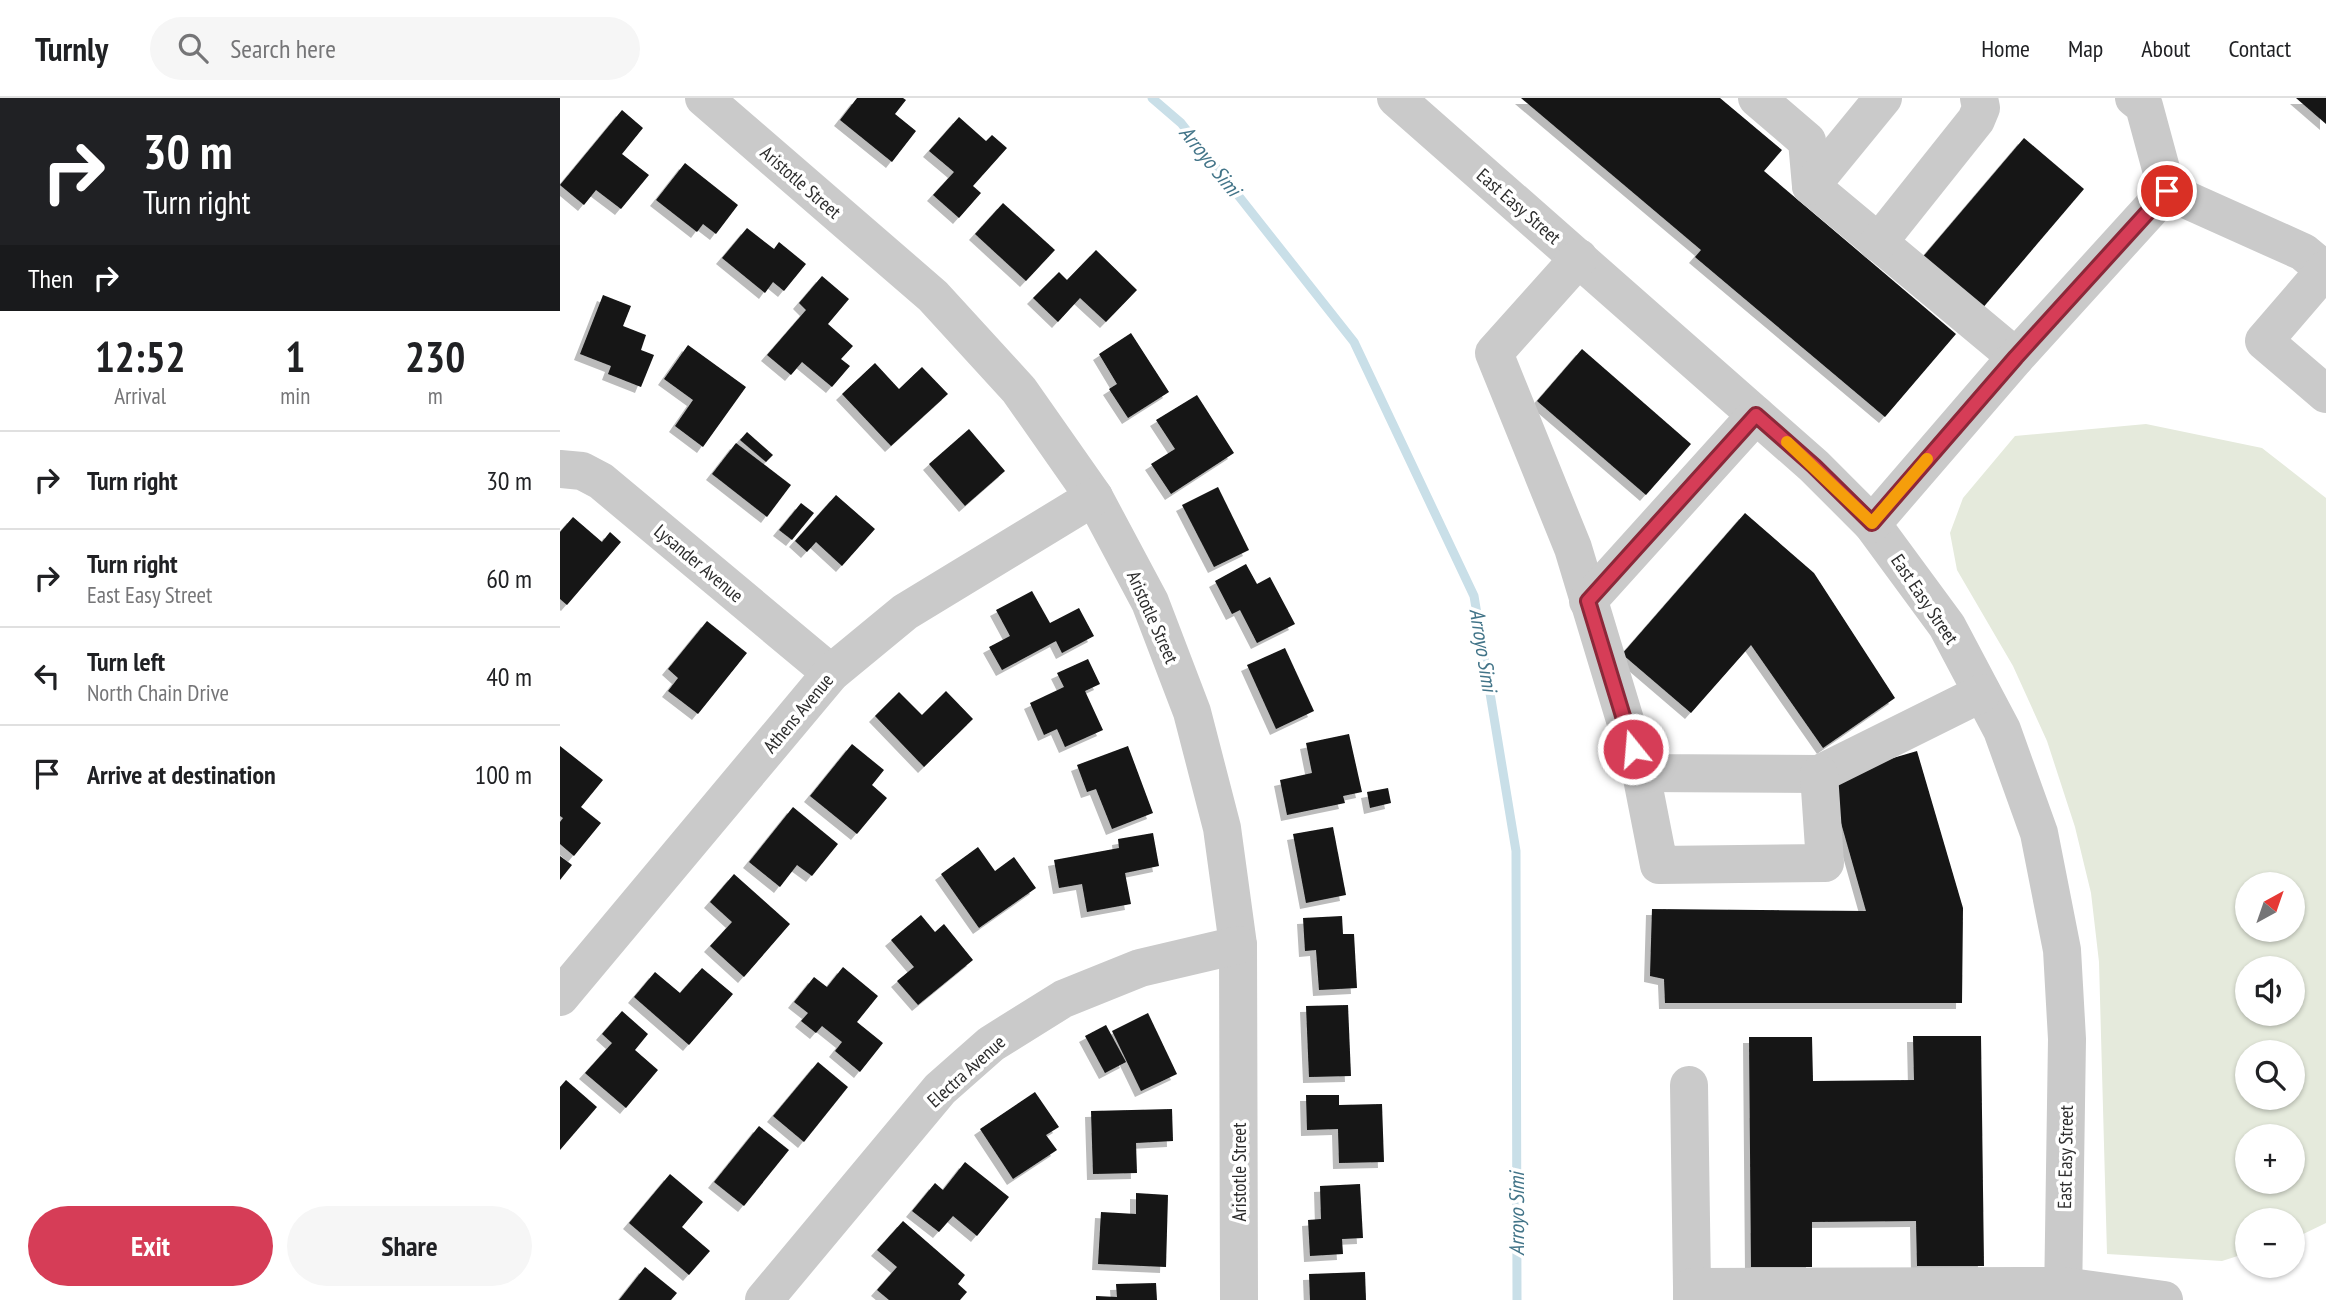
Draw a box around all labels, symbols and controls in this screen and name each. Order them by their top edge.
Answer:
search box [150,17,640,80]
text: Turnly [35,27,108,70]
icon: search [174,29,212,67]
text: Search here [230,32,336,65]
text: Home [1981,33,2030,64]
text: Map [2068,33,2103,64]
text: About [2141,33,2190,64]
text: Contact [2228,33,2291,64]
text: 30 m [143,119,232,183]
water label: Arroyo Simi [1174,120,1249,204]
icon: right [28,126,119,217]
street label: Aristotle Street [756,141,847,224]
pin [2137,161,2197,221]
street label: East Easy Street [1472,163,1567,250]
icon: arrive [2148,172,2186,210]
text: Turn right [143,181,251,223]
icon: right [87,259,125,297]
text: Then [28,262,73,295]
text: 12:52 [95,329,186,384]
text: 1 [285,329,305,384]
text: 230 [405,329,465,384]
text: Arrival [114,381,166,410]
text: min [280,381,310,410]
text: m [428,381,443,410]
icon: right [28,461,66,499]
text: Turn right [87,464,178,497]
text: 30 m [486,464,532,497]
street label: Lysander Avenue [650,519,748,607]
text: Turn right [87,547,178,580]
street label: East Easy Street [1886,549,1964,649]
icon: right [28,559,66,597]
text: 60 m [486,562,532,595]
street label: Aristotle Street [1122,567,1184,668]
text: East Easy Street [87,580,212,609]
water label: Arroyo Simi [1464,607,1504,696]
text: Turn left [87,645,165,678]
icon: left [28,657,66,695]
text: 40 m [486,660,532,693]
street label: Athens Avenue [758,668,838,758]
text: North Chain Drive [87,678,229,707]
position arrow [1596,712,1670,786]
icon: arrive [28,755,66,793]
text: Arrive at destination [87,758,276,791]
text: 100 m [474,758,532,791]
north arrow [2235,872,2305,942]
map controls [2235,872,2305,1278]
button: sound [2235,956,2305,1026]
street label: Electra Avenue [922,1030,1010,1112]
button: search [2235,1040,2305,1110]
street label: East Easy Street [2052,1104,2078,1209]
street label: Aristotle Street [1227,1122,1251,1221]
button: + [2235,1124,2305,1194]
water label: Arroyo Simi [1503,1170,1530,1256]
button: Exit [28,1206,273,1286]
button: Share [287,1206,532,1286]
button: − [2235,1208,2305,1278]

